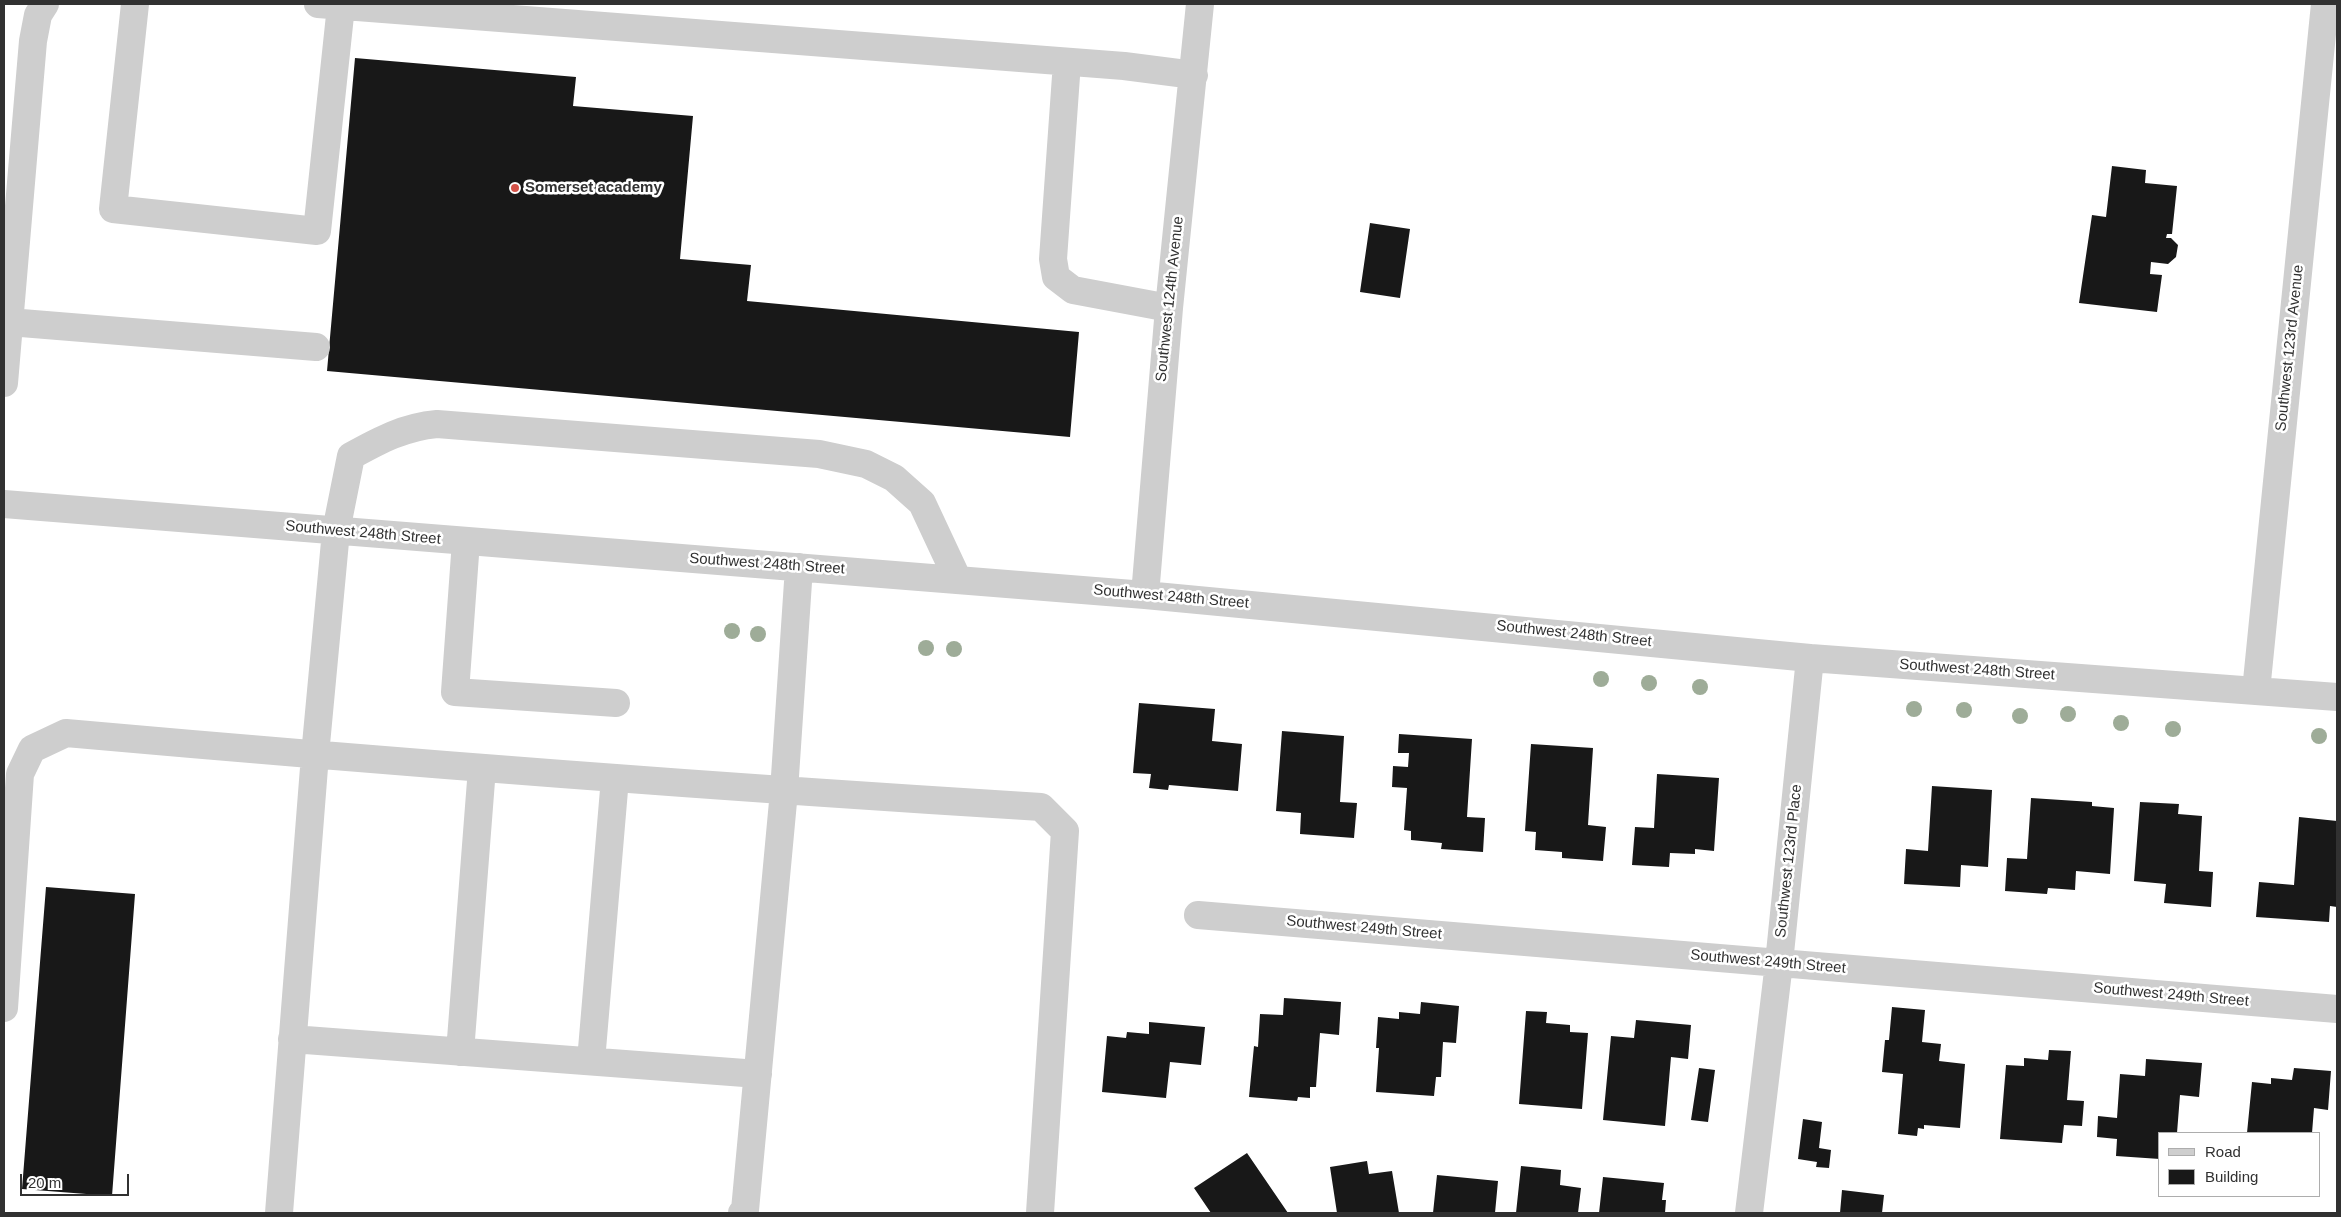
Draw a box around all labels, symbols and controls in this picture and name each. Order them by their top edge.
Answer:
place label: Somerset academy [525,179,662,197]
marker: Somerset academy [509,182,521,194]
street label: Southwest 124th Avenue [1152,215,1188,383]
street label: Southwest 123rd Avenue [2272,264,2308,432]
street label: Southwest 248th Street [285,517,441,549]
street label: Southwest 248th Street [689,550,845,578]
street label: Southwest 248th Street [1093,581,1249,613]
street label: Southwest 248th Street [1496,617,1652,651]
street label: Southwest 248th Street [1899,656,2055,684]
street label: Southwest 123rd Place [1772,783,1806,939]
street label: Southwest 249th Street [1286,912,1442,944]
street label: Southwest 249th Street [1690,946,1846,978]
street label: Southwest 249th Street [2093,979,2249,1011]
legend [2158,1132,2321,1197]
text: Road [2205,1143,2241,1160]
scale bar [22,1164,131,1196]
text: Building [2205,1168,2258,1185]
text: 20 m [28,1174,61,1191]

